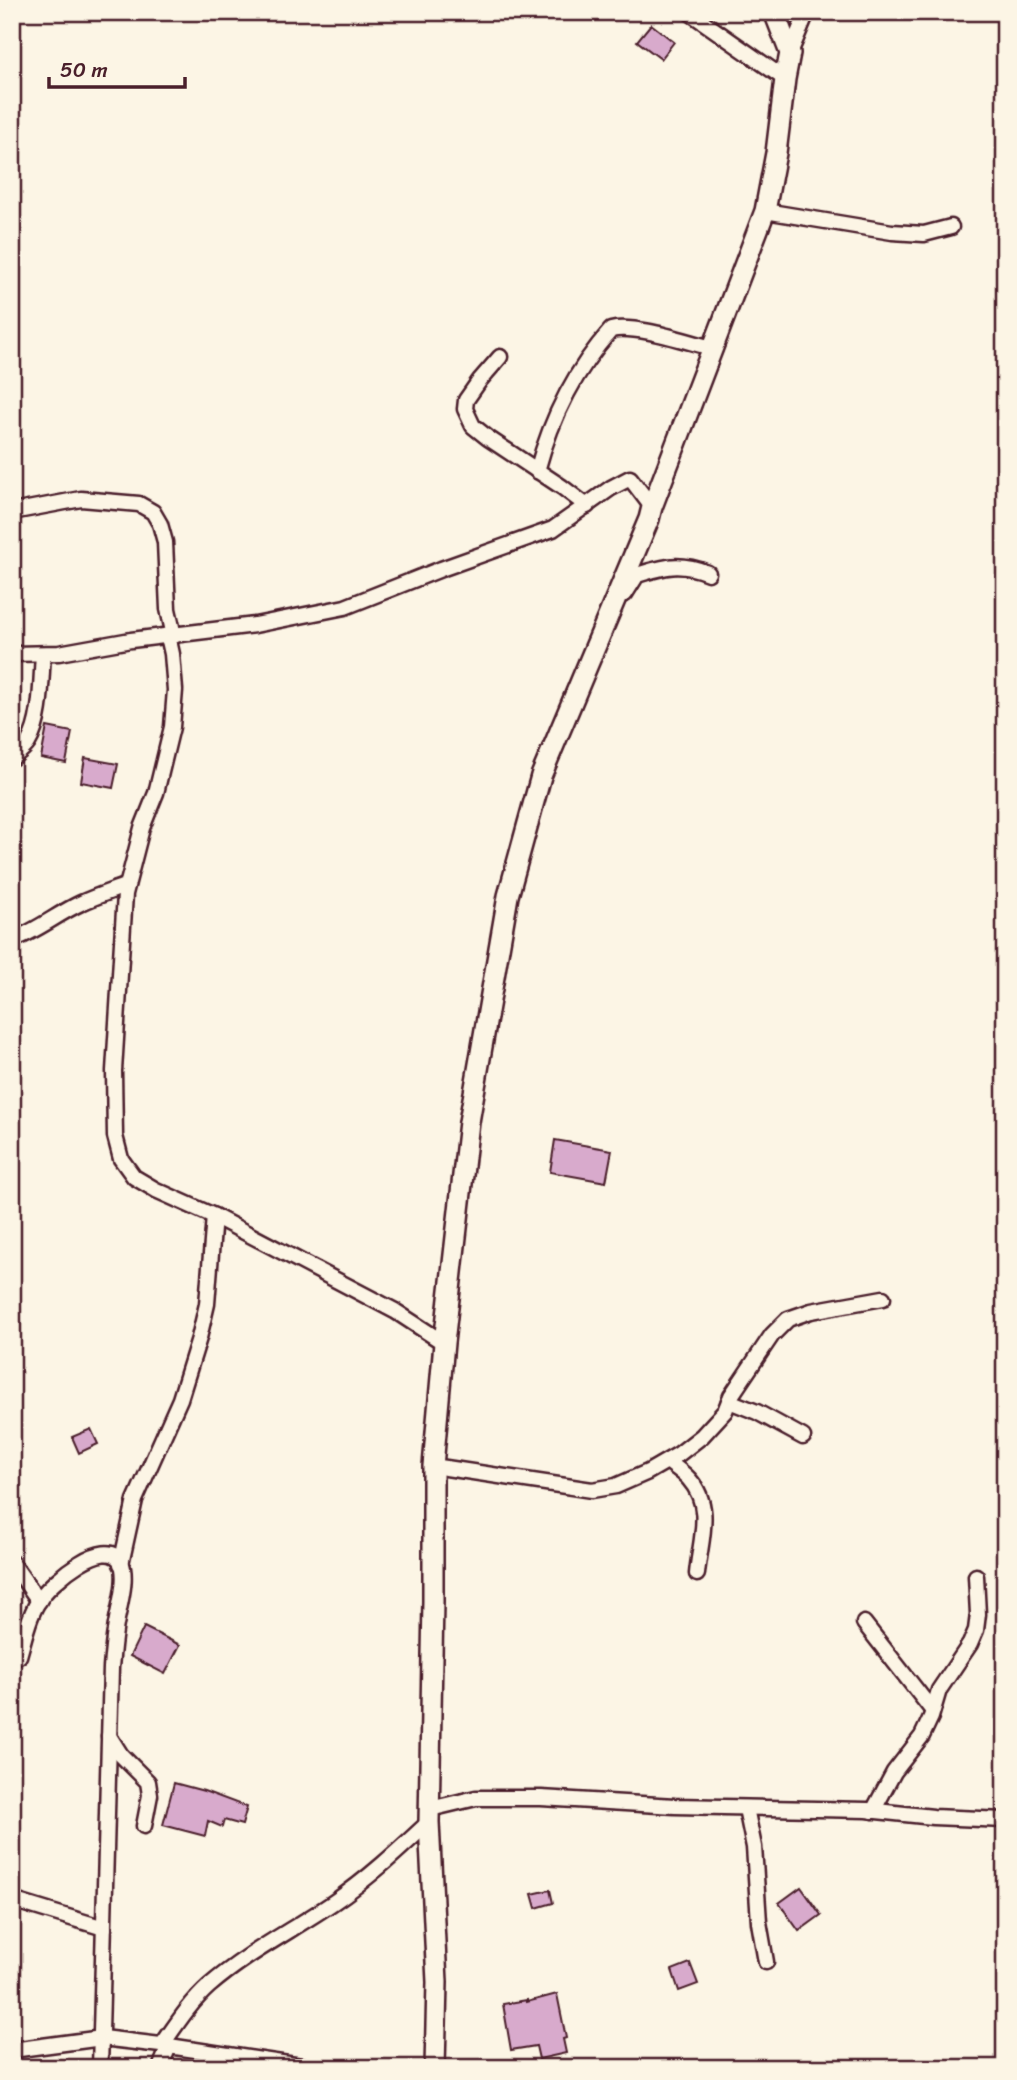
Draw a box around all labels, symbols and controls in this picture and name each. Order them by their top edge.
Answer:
scale bar [49,46,186,90]
text: 50 m [60,51,108,89]

